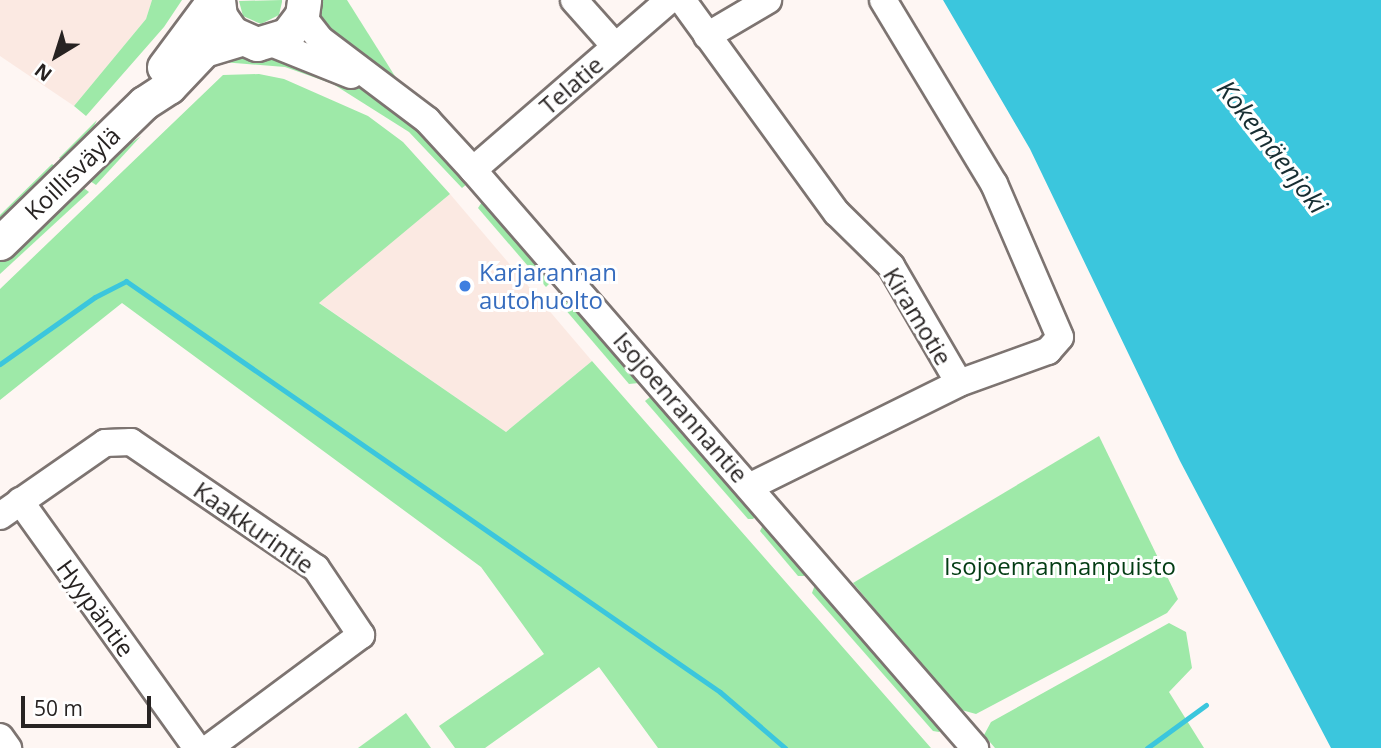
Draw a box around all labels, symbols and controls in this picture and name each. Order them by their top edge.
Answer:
north arrow [21,21,91,91]
street label: Telatie [534,50,608,120]
text: N [29,58,57,88]
water label: Kokemäenjoki [1210,74,1334,220]
street label: Koillisväylä [18,120,126,226]
place label: Karjarannan autohuolto [479,258,617,314]
street label: Kiramotie [878,262,958,370]
marker: Karjarannan autohuolto [457,278,473,294]
street label: Isojoenrannantie [608,326,754,488]
street label: Kaakkurintie [188,475,320,579]
park label: Isojoenrannanpuisto [944,552,1176,580]
street label: Hyypäntie [51,554,141,662]
scale bar [24,682,154,726]
text: 50 m [34,694,83,722]

